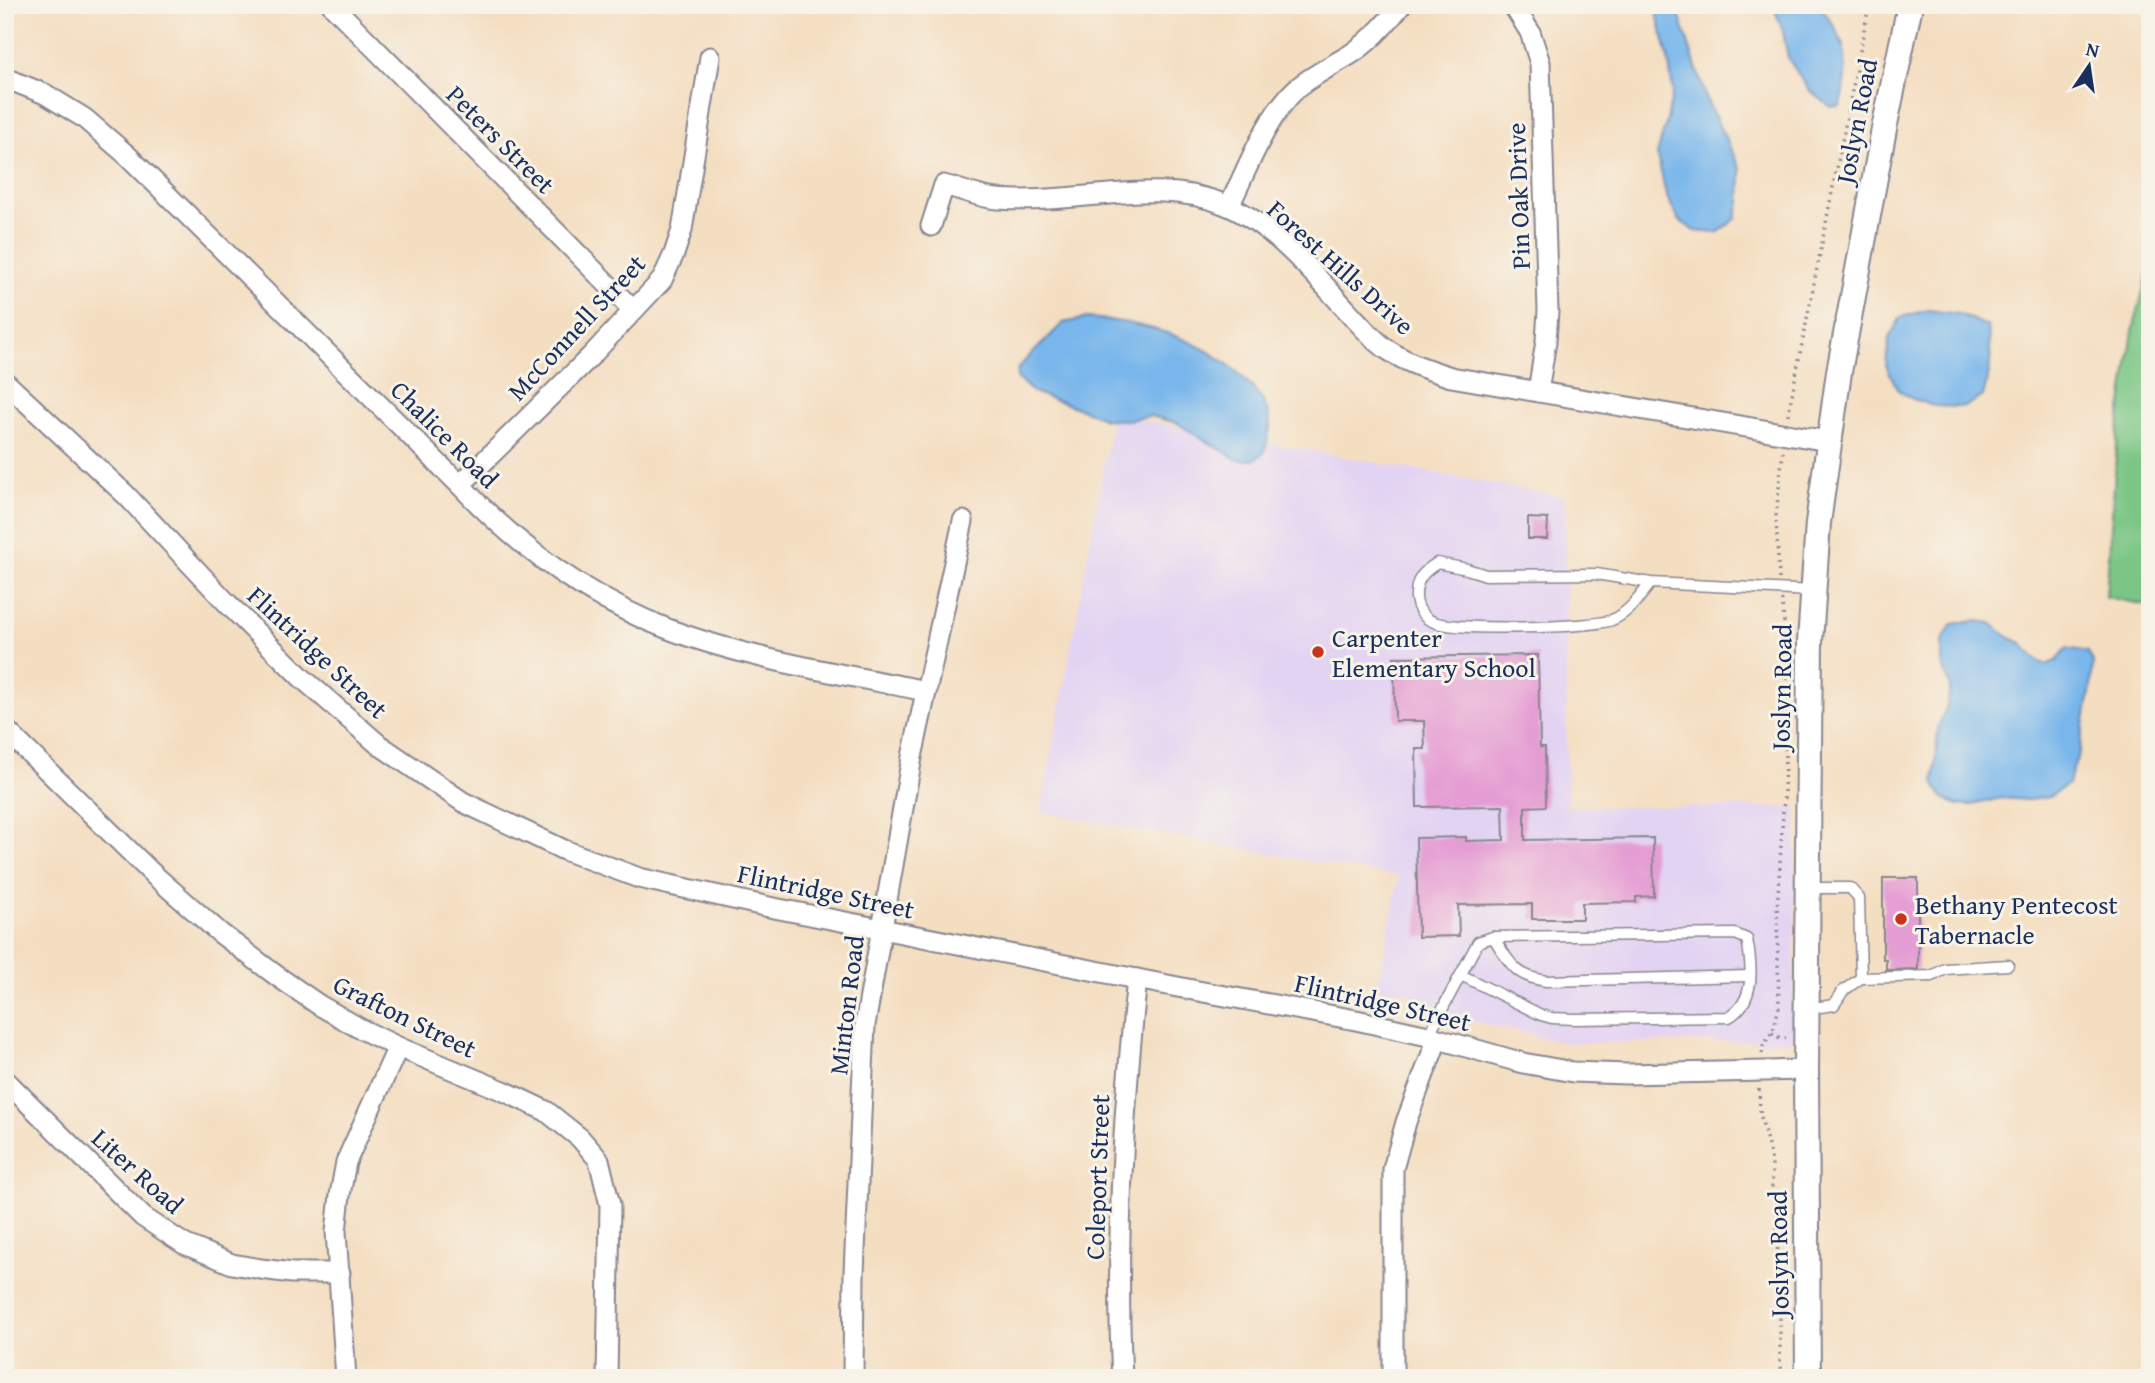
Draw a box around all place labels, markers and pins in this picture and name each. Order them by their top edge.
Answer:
place label: Carpenter Elementary School [1332,618,1536,687]
marker: Carpenter Elementary School [1310,644,1326,660]
place label: Bethany Pentecost Tabernacle [1915,885,2118,954]
marker: Bethany Pentecost Tabernacle [1893,911,1909,927]

